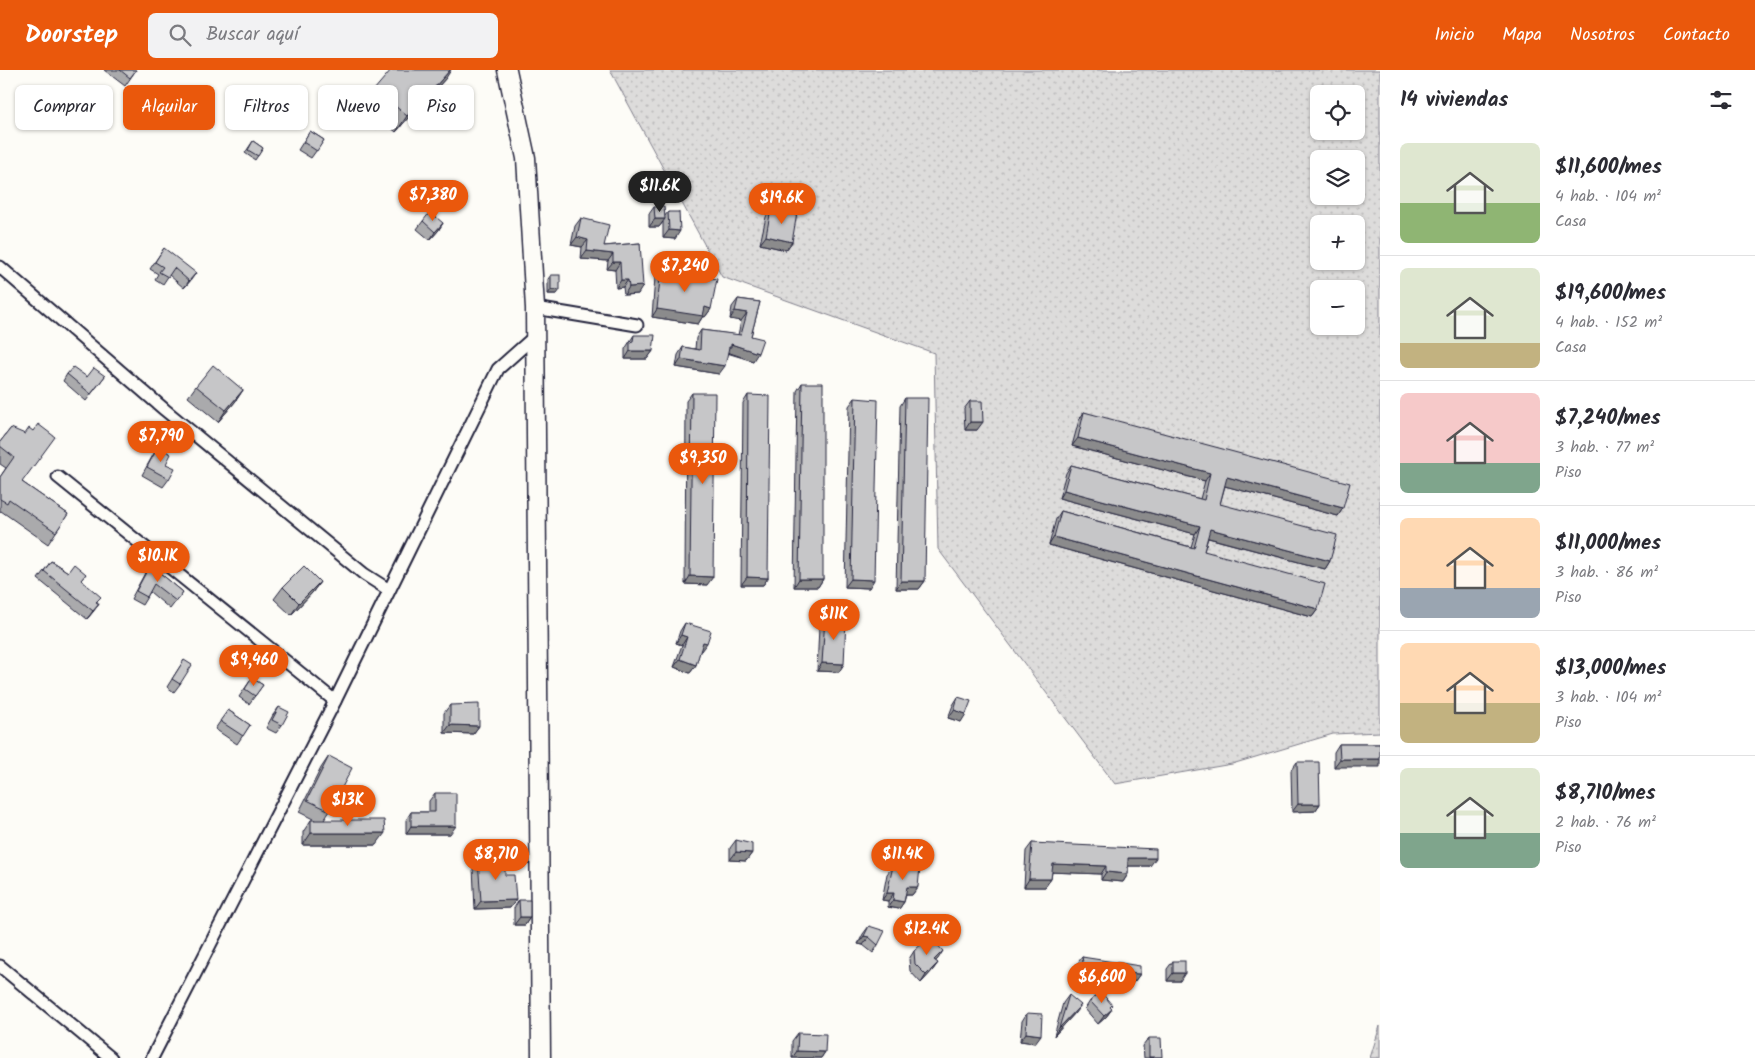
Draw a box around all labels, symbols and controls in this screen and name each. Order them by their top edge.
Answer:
search box [148,13,498,58]
text: Doorstep [25,16,118,55]
text: Buscar aquí [206,20,298,50]
icon: search [166,21,194,49]
text: Inicio [1434,21,1474,50]
text: Mapa [1502,21,1542,50]
text: Nosotros [1570,21,1635,50]
text: Contacto [1663,21,1730,50]
text: 14 viviendas [1400,84,1508,117]
chip: Comprar [15,85,113,130]
chip: Alquilar [123,85,215,130]
chip: Filtros [225,85,308,130]
chip: Nuevo [318,85,398,130]
chip: Piso [408,85,474,130]
map controls [1310,85,1365,335]
button: locate [1310,85,1365,140]
icon: filters [1707,86,1735,114]
button: layers [1310,150,1365,205]
text: $11,600/mes [1555,151,1662,184]
icon: home [1440,163,1500,223]
pin: $11.6K [619,170,701,213]
text: $11.6K [639,174,681,199]
pin: $7,380 [392,180,474,222]
pin: $19.6K [741,182,823,225]
text: $7,380 [409,183,457,208]
text: 4 hab. · 104 m² [1555,184,1661,209]
text: $19.6K [760,186,804,211]
text: Casa [1555,209,1586,234]
button: + [1310,215,1365,270]
pin: $7,240 [644,250,726,293]
text: $7,240 [661,254,709,279]
text: $19,600/mes [1555,277,1666,310]
button: − [1310,280,1365,335]
icon: home [1440,288,1500,348]
text: 4 hab. · 152 m² [1555,310,1662,335]
text: Casa [1555,335,1586,360]
text: $7,240/mes [1555,402,1660,435]
icon: home [1440,413,1500,473]
pin: $7,790 [120,420,202,463]
text: $7,790 [138,424,184,449]
text: 3 hab. · 77 m² [1555,435,1654,460]
pin: $9,350 [662,442,744,485]
text: $9,350 [680,446,726,471]
text: Piso [1555,460,1582,485]
text: $11,000/mes [1555,527,1661,560]
icon: home [1440,538,1500,598]
pin: $10.1K [117,540,199,583]
text: $10.1K [138,544,178,569]
text: 3 hab. · 86 m² [1555,560,1658,585]
text: Piso [1555,585,1582,610]
pin: $11K [804,598,864,641]
text: $11K [820,602,848,627]
pin: $9,460 [213,644,295,687]
text: $9,460 [230,648,278,673]
text: $13,000/mes [1555,652,1666,685]
icon: home [1440,663,1500,723]
text: 3 hab. · 104 m² [1555,685,1661,710]
text: Piso [1555,710,1582,735]
text: $8,710/mes [1555,777,1656,810]
pin: $13K [318,784,378,827]
text: $13K [332,788,364,813]
icon: home [1440,788,1500,848]
text: 2 hab. · 76 m² [1555,810,1656,835]
text: Piso [1555,835,1582,860]
pin: $8,710 [455,838,537,881]
pin: $11.4K [862,838,944,881]
text: $8,710 [474,842,518,867]
text: $11.4K [882,842,924,867]
pin: $12.4K [886,914,968,956]
text: $12.4K [904,917,950,942]
pin: $6,600 [1061,962,1143,1004]
text: $6,600 [1078,965,1126,990]

